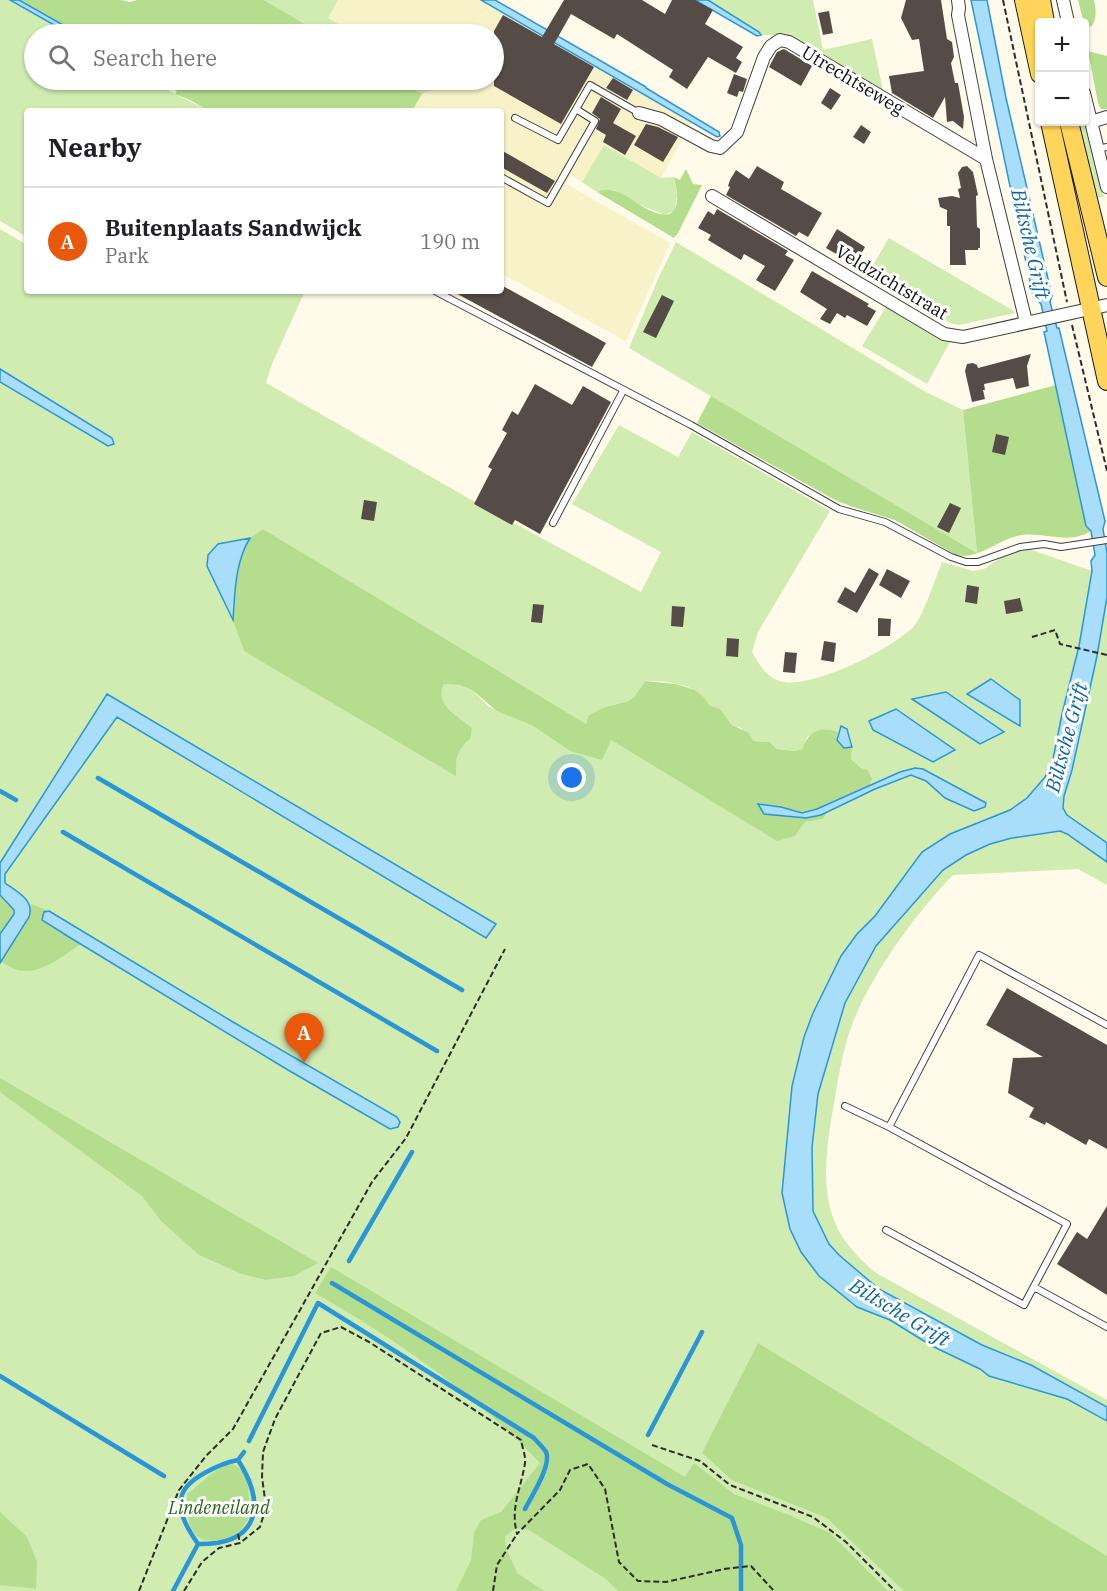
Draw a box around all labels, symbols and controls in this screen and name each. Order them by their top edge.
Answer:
map controls [1035,18,1089,126]
button: + [1035,18,1089,72]
search box [24,24,504,90]
street label: Utrechtseweg [797,40,909,120]
icon: search [45,41,78,74]
text: Search here [93,43,217,72]
button: − [1035,72,1089,126]
text: Nearby [48,130,142,164]
water label: Biltsche Grift [1005,185,1057,303]
text: Buitenplaats Sandwijck [105,213,362,242]
text: A [61,228,74,255]
text: 190 m [420,228,480,255]
street label: Veldzichtstraat [831,239,953,325]
text: Park [105,242,149,269]
water label: Biltsche Grift [1038,678,1094,796]
your location [557,763,586,792]
pin: A [284,1014,324,1063]
water label: Biltsche Grift [844,1271,956,1353]
park label: Lindeneiland [167,1496,270,1519]

